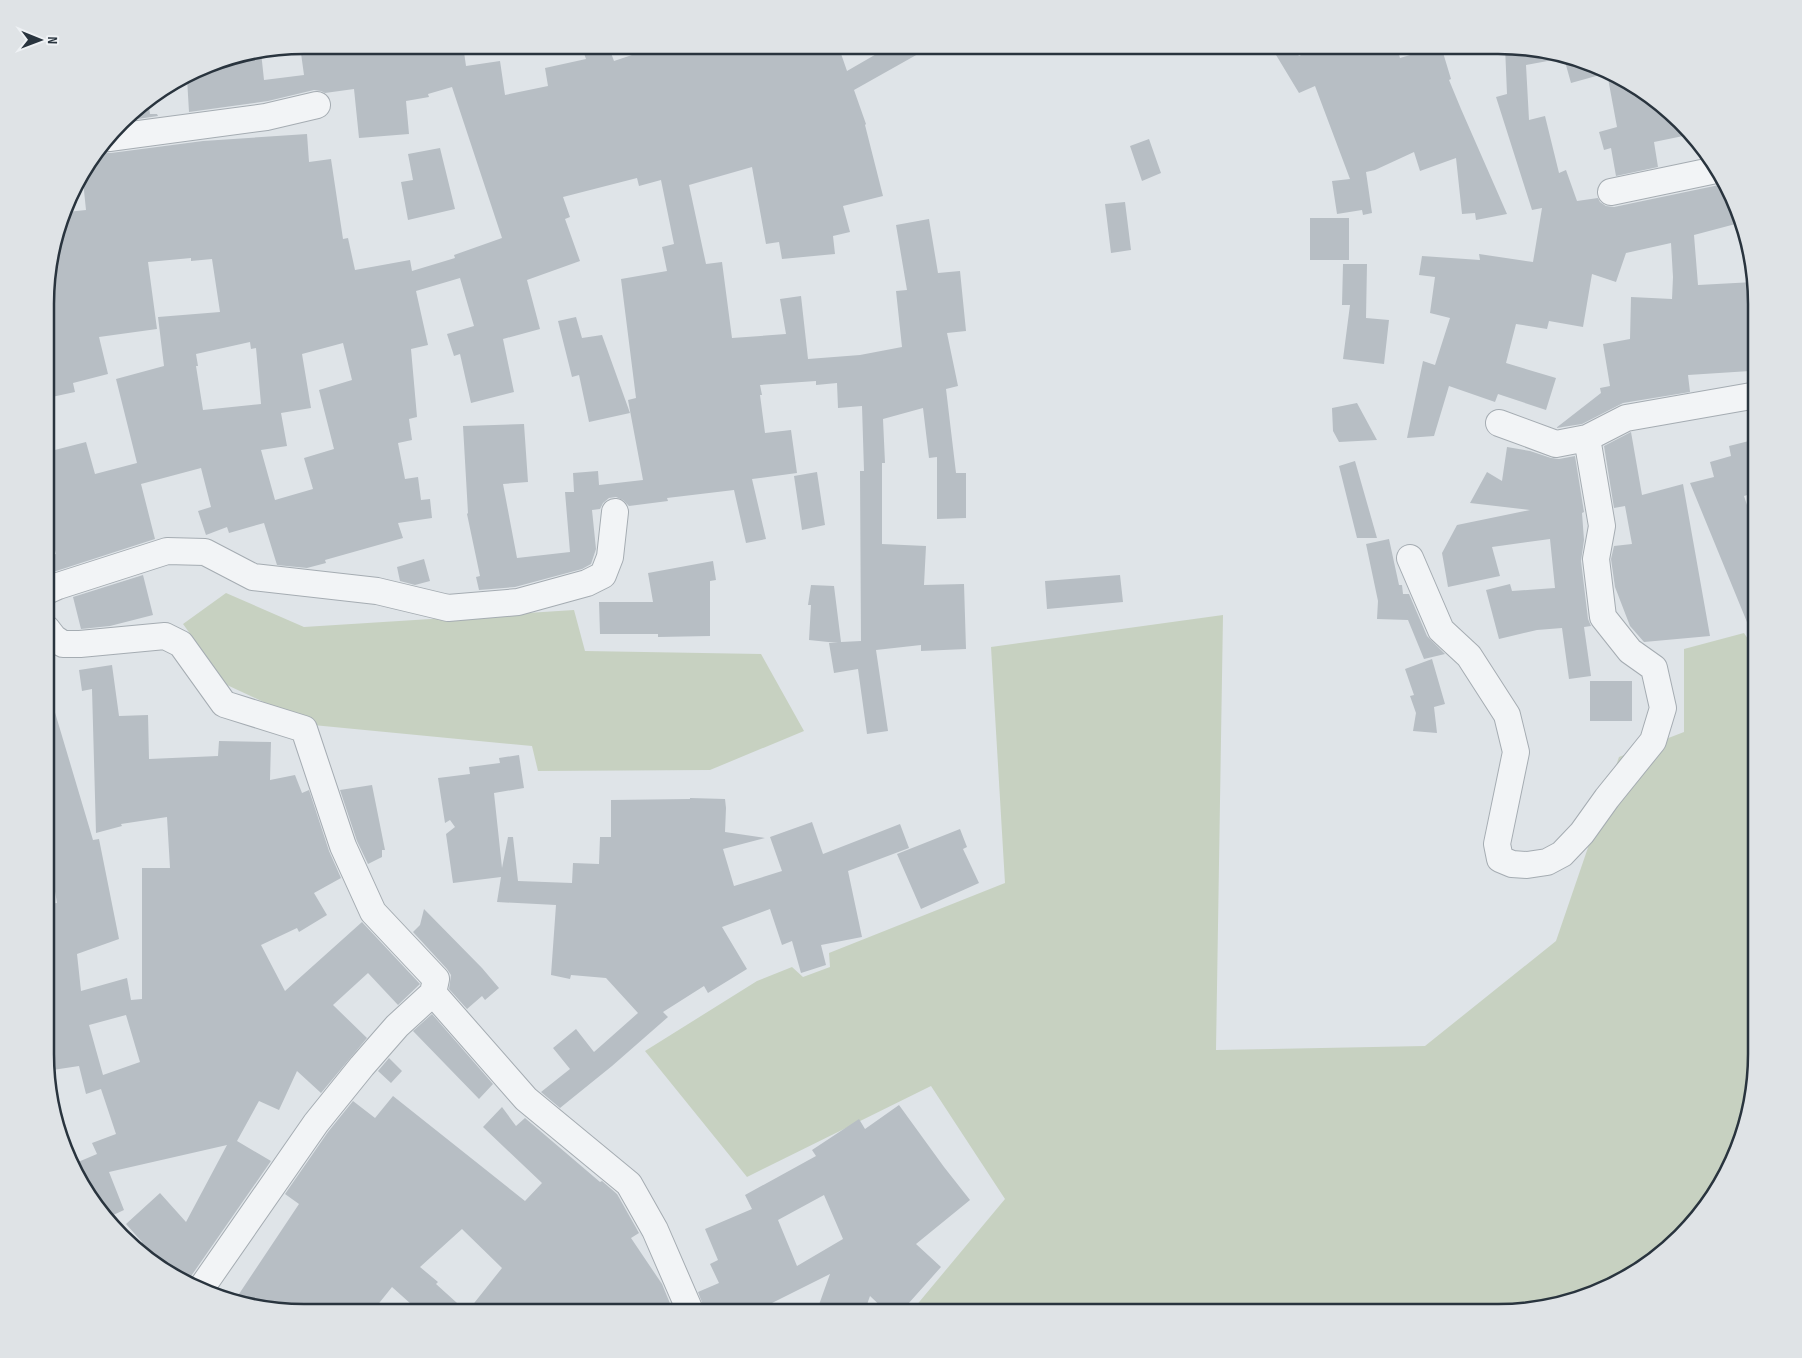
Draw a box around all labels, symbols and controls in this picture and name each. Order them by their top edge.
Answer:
north arrow [15,15,65,65]
text: N [44,36,61,44]

